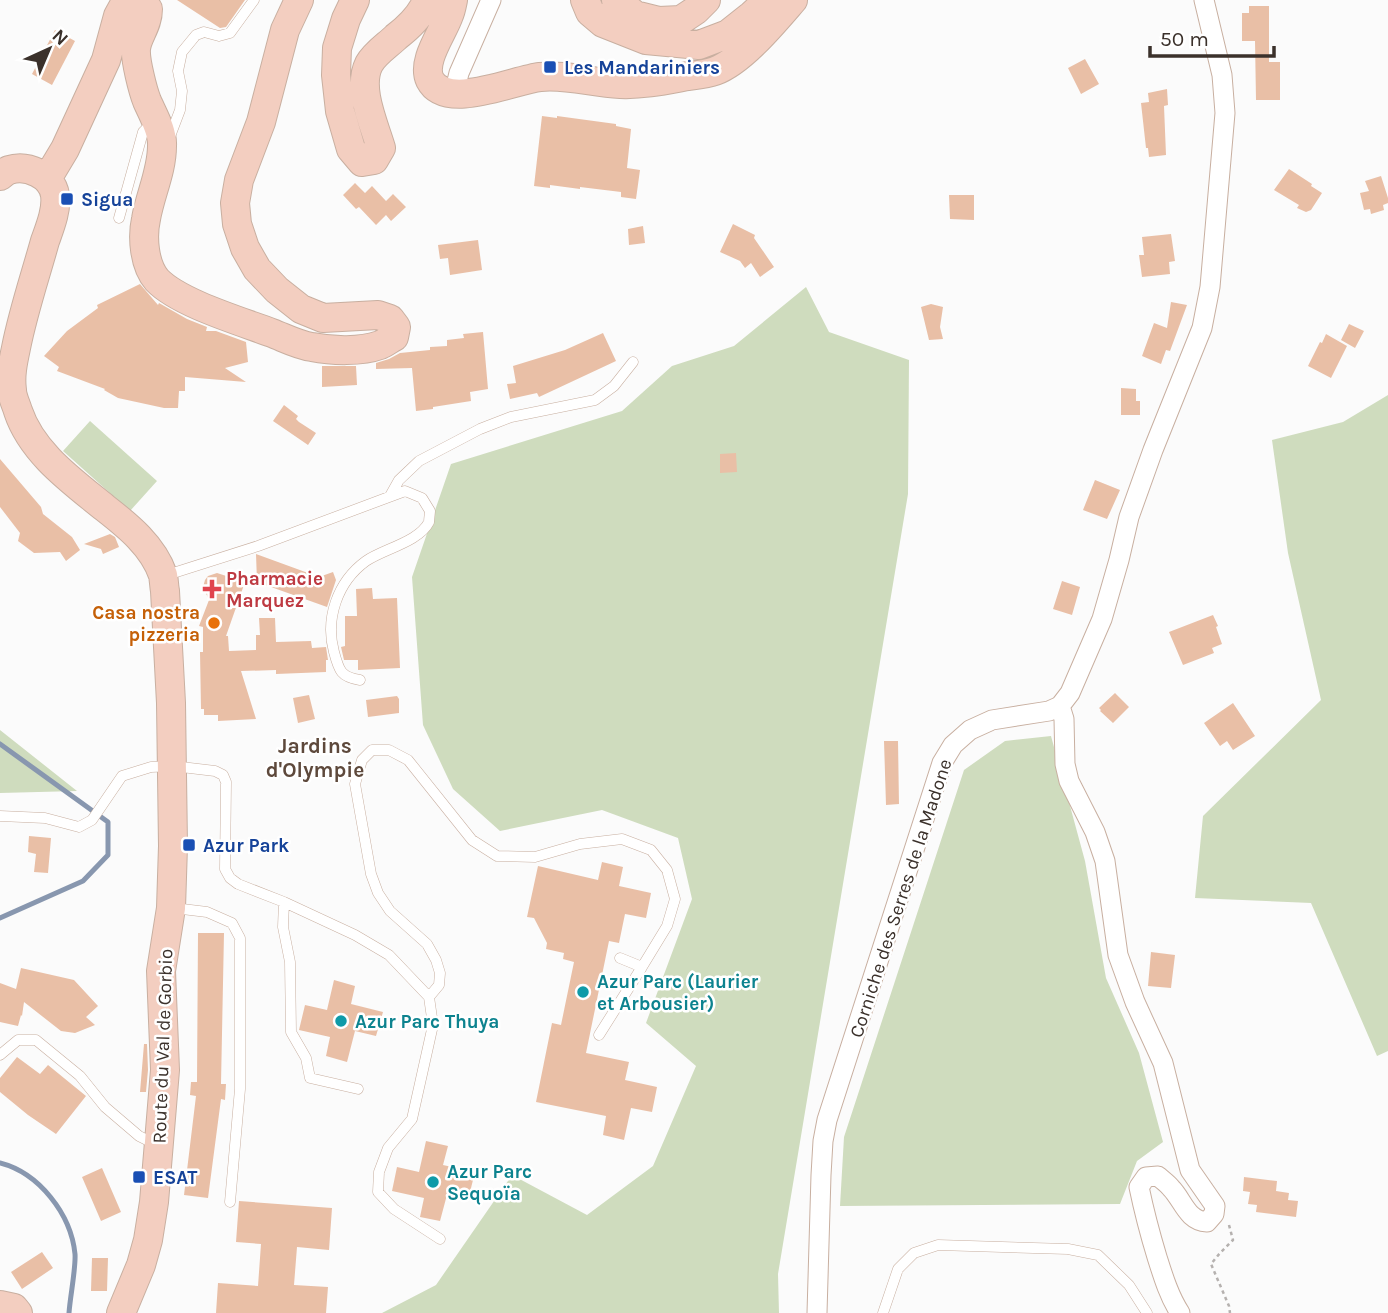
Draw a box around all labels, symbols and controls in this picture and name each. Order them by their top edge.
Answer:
north arrow [14,14,84,84]
scale bar [1150,14,1274,58]
text: N [48,25,73,50]
text: 50 m [1160,27,1209,51]
place label: Les Mandariniers [564,57,720,79]
marker: Les Mandariniers [542,59,558,75]
place label: Sigua [81,189,133,211]
marker: Sigua [59,191,75,207]
place label: Pharmacie Marquez [226,568,323,612]
marker: Pharmacie Marquez [204,581,220,597]
place label: Casa nostra pizzeria [92,602,200,646]
marker: Casa nostra pizzeria [206,615,222,631]
district label: Jardins d'Olympie [266,734,364,782]
street label: Corniche des Serres de la Madone [845,756,956,1040]
place label: Azur Park [203,835,289,857]
marker: Azur Park [181,837,197,853]
street label: Route du Val de Gorbio [149,948,177,1144]
place label: Azur Parc (Laurier et Arbousier) [597,971,759,1015]
marker: Azur Parc (Laurier et Arbousier) [575,984,591,1000]
place label: Azur Parc Thuya [355,1011,499,1033]
marker: Azur Parc Thuya [333,1013,349,1029]
place label: Azur Parc Sequoïa [447,1161,532,1205]
place label: ESAT [153,1167,197,1189]
marker: ESAT [131,1169,147,1185]
marker: Azur Parc Sequoïa [425,1174,441,1190]

